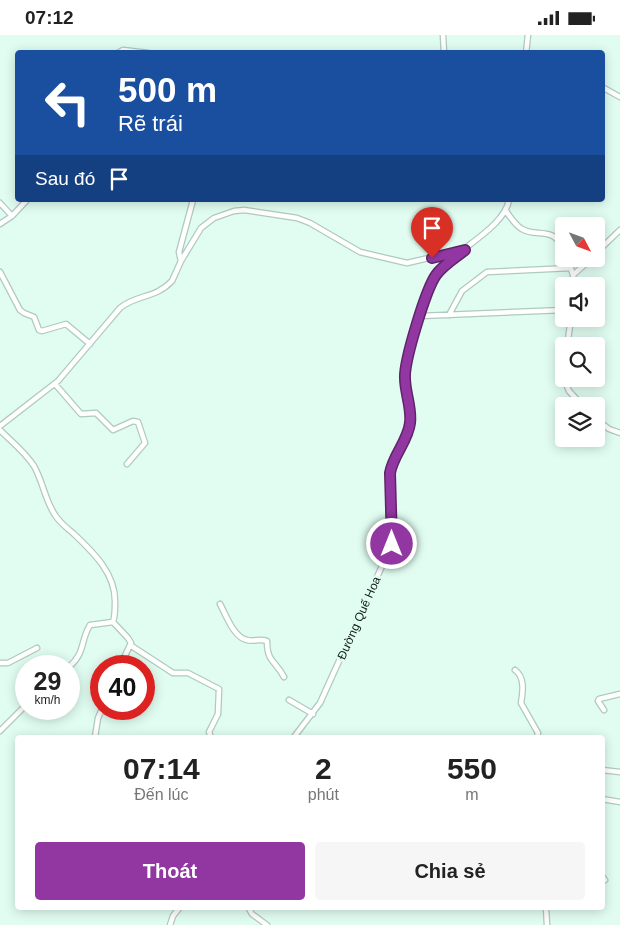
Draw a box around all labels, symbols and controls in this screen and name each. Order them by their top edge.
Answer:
text: 07:12 [25,7,74,28]
icon: left [35,70,100,135]
text: 500 m [118,70,217,109]
text: Rẽ trái [118,111,183,136]
icon: arrive [105,165,133,193]
text: Sau đó [35,168,95,189]
pin [411,207,453,258]
icon: arrive [418,214,446,242]
north arrow [555,217,605,267]
map controls [555,217,605,447]
button: sound [555,277,605,327]
button: search [555,337,605,387]
button: layers [555,397,605,447]
position arrow [365,517,417,569]
street label: Đường Quế Hoa [334,574,384,662]
speed limit sign: 40 [90,655,155,720]
text: 29 [34,667,61,695]
text: km/h [34,693,61,707]
text: 07:14 [123,752,200,785]
text: 2 [315,752,332,785]
text: 550 [447,752,497,785]
text: Đến lúc [134,786,189,803]
text: phút [308,786,339,803]
text: m [465,786,479,803]
button: Thoát [35,842,305,900]
button: Chia sẻ [315,842,585,900]

